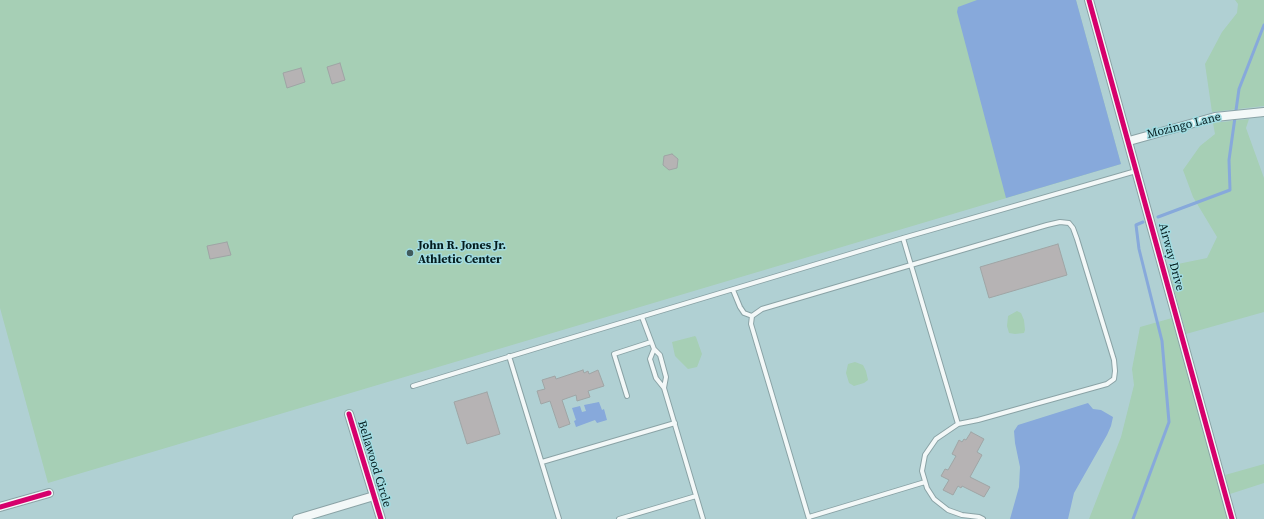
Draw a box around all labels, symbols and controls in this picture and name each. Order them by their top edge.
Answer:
street label: Mozingo Lane [1146,110,1222,142]
street label: Airway Drive [1155,222,1187,292]
place label: John R. Jones Jr. Athletic Center [418,239,506,267]
marker: John R. Jones Jr. Athletic Center [405,248,415,258]
street label: Bellawood Circle [354,419,394,509]

